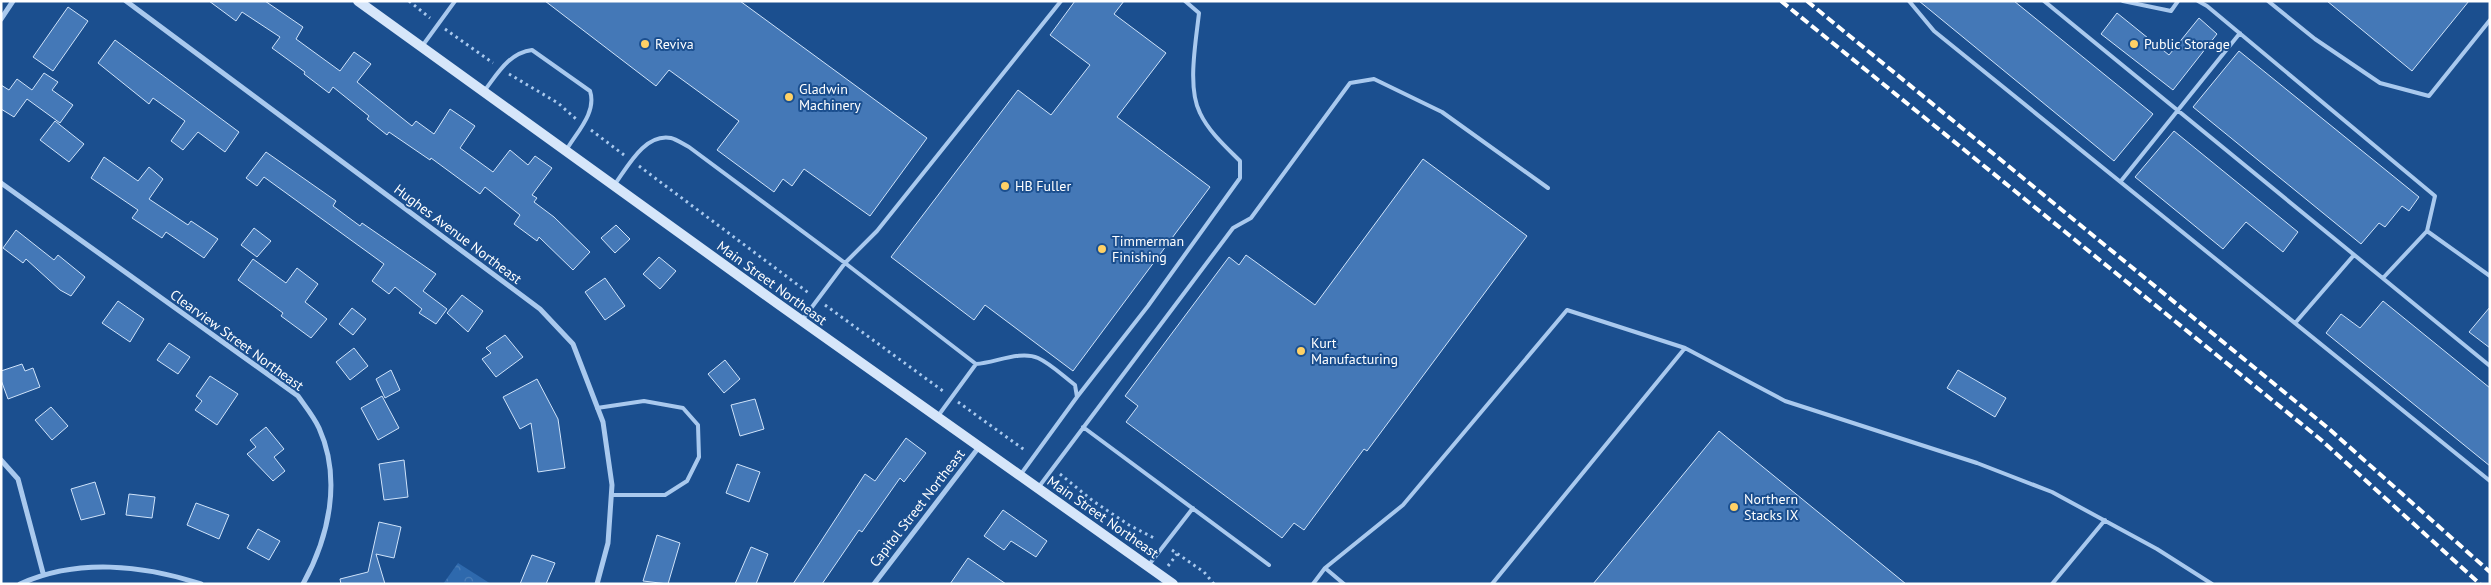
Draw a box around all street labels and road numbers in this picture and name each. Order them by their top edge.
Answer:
street label: Hughes Avenue Northeast [391,180,526,288]
street label: Main Street Northeast [713,237,831,329]
street label: Clearview Street Northeast [167,285,308,395]
street label: Capitol Street Northeast [865,445,969,571]
street label: Main Street Northeast [1044,472,1162,562]

